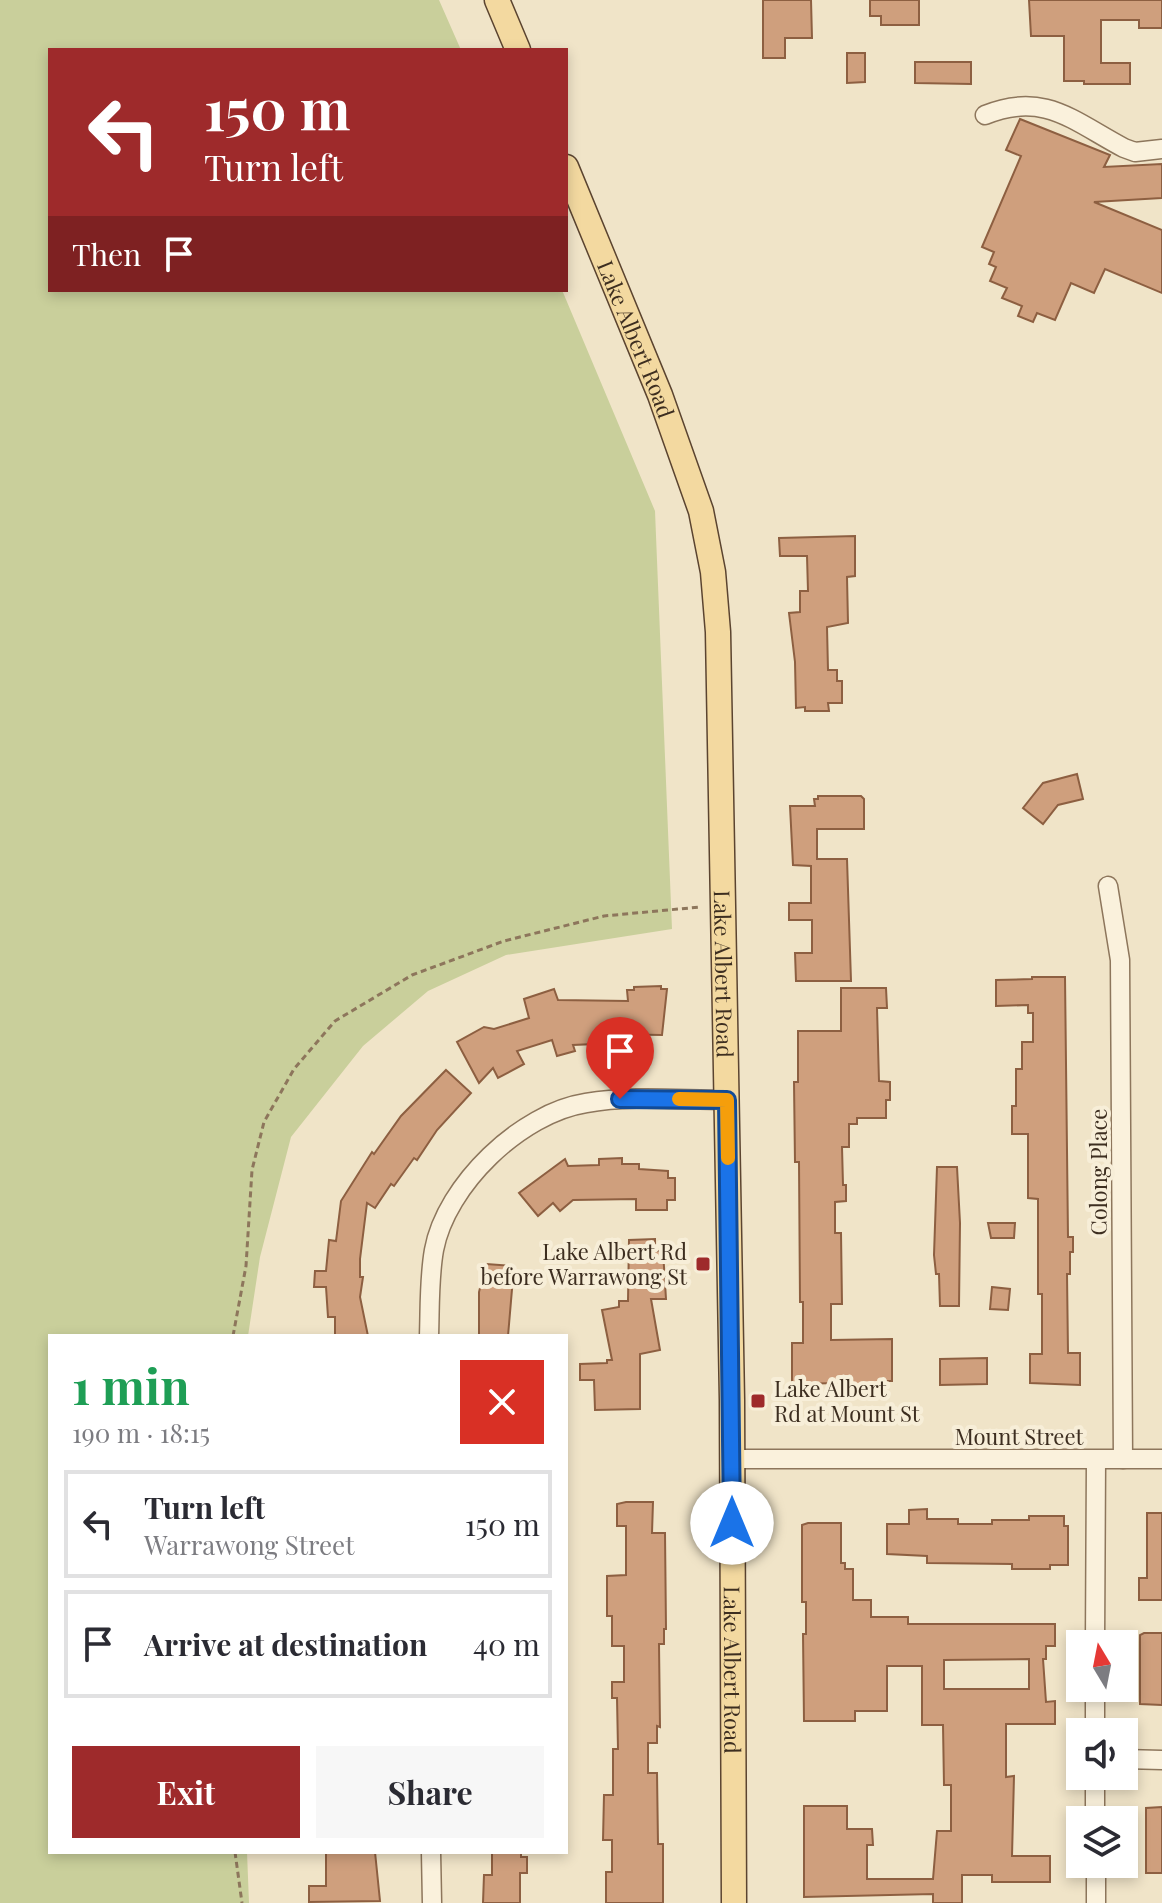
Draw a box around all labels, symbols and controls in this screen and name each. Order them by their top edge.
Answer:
text: 150 m [204,70,350,145]
icon: left [72,80,176,184]
text: Turn left [204,142,343,190]
icon: arrive [157,232,201,276]
text: Then [72,234,141,274]
street label: Lake Albert Road [591,256,682,422]
street label: Lake Albert Road [708,890,741,1058]
pin [586,1017,654,1099]
icon: arrive [598,1029,642,1073]
street label: Colong Place [1083,1109,1113,1235]
place label: Lake Albert Rd before Warrawong St [481,1236,688,1291]
marker: Lake Albert Rd before Warrawong St [694,1255,712,1273]
text: 1 min [72,1353,190,1417]
button: close [460,1360,544,1444]
place label: Lake Albert Rd at Mount St [774,1373,921,1428]
marker: Lake Albert Rd at Mount St [749,1392,767,1410]
text: 190 m · 18:15 [72,1415,210,1450]
street label: Mount Street [955,1421,1085,1451]
position arrow [690,1481,774,1565]
text: Turn left [144,1487,265,1527]
icon: left [76,1502,120,1546]
text: 150 m [465,1504,540,1544]
text: Warrawong Street [144,1527,354,1562]
street label: Lake Albert Road [718,1586,748,1754]
icon: arrive [76,1622,120,1666]
text: Arrive at destination [144,1624,427,1664]
text: 40 m [473,1624,540,1664]
north arrow [1066,1630,1138,1702]
map controls [1066,1630,1138,1878]
button: sound [1066,1718,1138,1790]
button: Exit [72,1746,300,1838]
button: Share [316,1746,544,1838]
button: layers [1066,1806,1138,1878]

